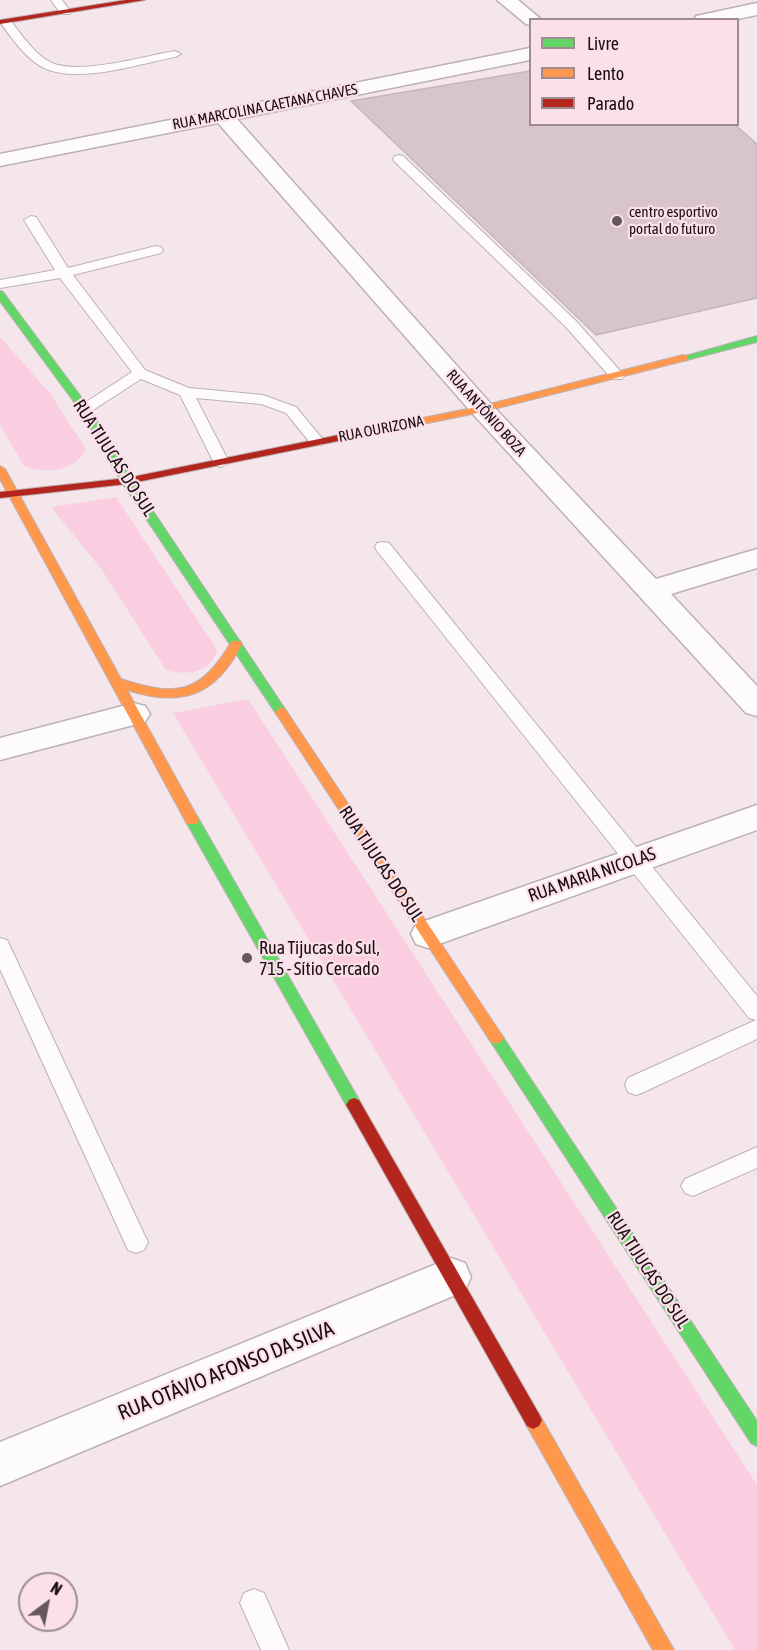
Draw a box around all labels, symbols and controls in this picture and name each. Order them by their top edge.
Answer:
legend [529,18,739,126]
text: Livre [587,33,619,54]
text: Lento [587,63,624,84]
street label: RUA MARCOLINA CAETANA CHAVES [171,80,359,134]
text: Parado [587,93,634,114]
place label: centro esportivo portal do futuro [629,203,718,238]
marker: centro esportivo portal do futuro [610,214,624,228]
street label: RUA ANTÔNIO BOZA [442,366,530,460]
street label: RUA TIJUCAS DO SUL [68,396,160,520]
street label: RUA OURIZONA [337,412,425,446]
street label: RUA TIJUCAS DO SUL [334,802,428,926]
street label: RUA MARIA NICOLAS [525,843,659,907]
place label: Rua Tijucas do Sul, 715 - Sítio Cercado [259,937,380,980]
marker: Rua Tijucas do Sul, 715 - Sítio Cercado [240,951,254,965]
street label: RUA TIJUCAS DO SUL [602,1208,694,1332]
street label: RUA OTÁVIO AFONSO DA SILVA [114,1316,338,1426]
north arrow [18,1572,78,1632]
text: N [48,1578,65,1599]

